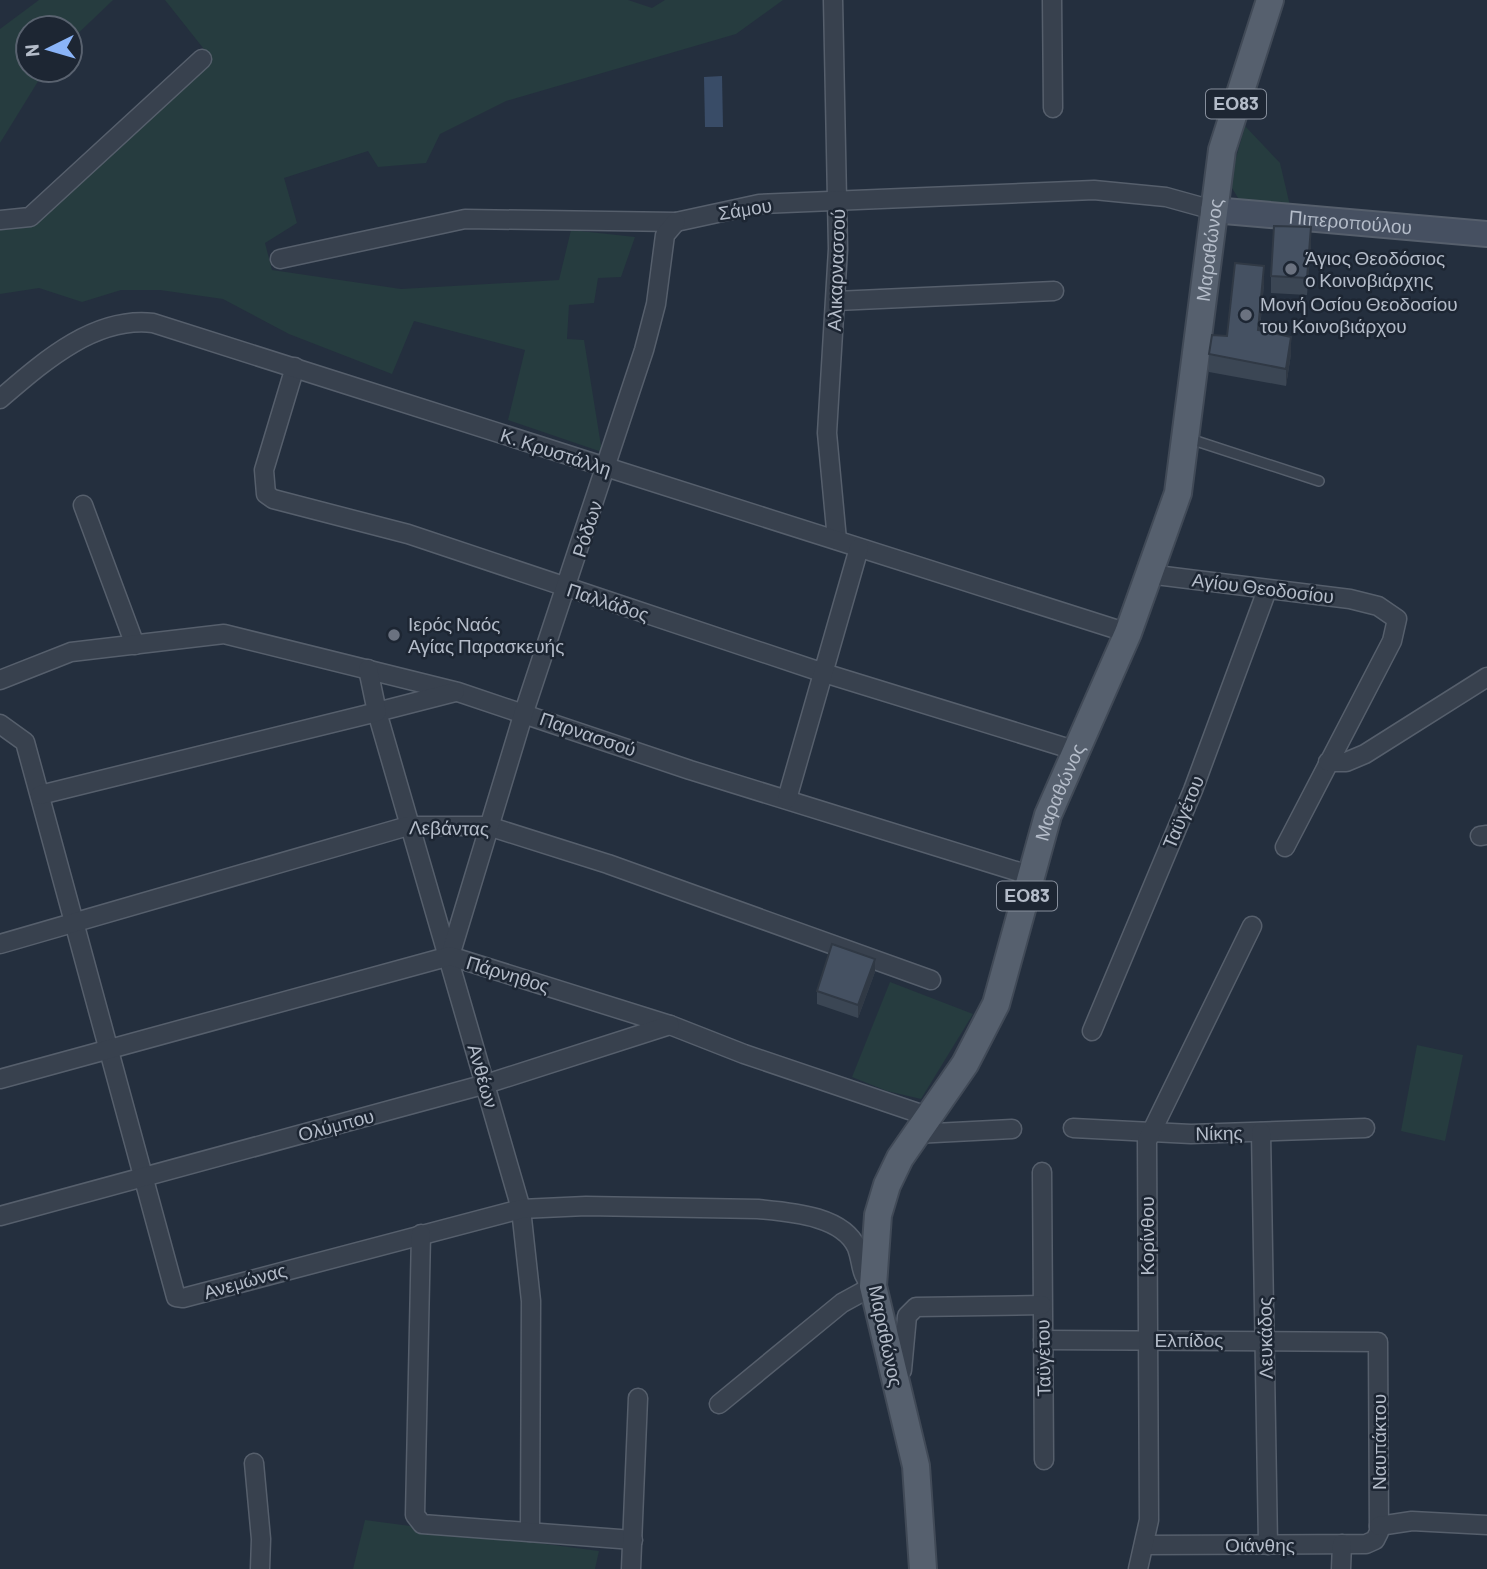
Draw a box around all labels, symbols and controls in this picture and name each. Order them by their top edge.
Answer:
north arrow [14,14,84,84]
text: N [20,43,44,58]
road number: ΕΟ83 [1206,90,1266,119]
street label: Σάμου [716,193,773,224]
street label: Μαραθώνος [1191,197,1227,303]
street label: Πιπεροπούλου [1288,205,1413,238]
street label: Αλικαρνασσού [822,208,849,332]
place label: Άγιος Θεοδόσιος ο Κοινοβιάρχης [1305,246,1445,291]
marker: Άγιος Θεοδόσιος ο Κοινοβιάρχης [1283,261,1299,277]
place label: Μονή Οσίου Θεοδοσίου του Κοινοβιάρχου [1260,292,1458,337]
marker: Μονή Οσίου Θεοδοσίου του Κοινοβιάρχου [1238,307,1254,323]
street label: Κ. Κρυστάλλη [498,423,614,480]
street label: Ρόδων [567,498,606,560]
street label: Αγίου Θεοδοσίου [1191,567,1335,608]
street label: Παλλάδος [564,577,652,626]
place label: Ιερός Ναός Αγίας Παρασκευής [408,612,564,657]
marker: Ιερός Ναός Αγίας Παρασκευής [386,627,402,643]
street label: Παρνασσού [537,706,639,761]
street label: Μαραθώνος [1029,740,1089,843]
street label: Ταϋγέτου [1157,772,1208,852]
street label: Λεβάντας [409,815,489,840]
road number: ΕΟ83 [997,882,1057,911]
street label: Πάρνηθος [464,950,553,997]
street label: Ανθέων [463,1041,504,1110]
street label: Ολύμπου [295,1103,376,1146]
street label: Νίκης [1195,1121,1243,1144]
street label: Κορίνθου [1135,1196,1158,1276]
street label: Ανεμώνας [201,1258,289,1303]
street label: Μαραθώνος [865,1283,908,1389]
street label: Λευκάδος [1252,1297,1277,1379]
street label: Ταϋγέτου [1030,1319,1055,1397]
street label: Ελπίδος [1155,1328,1223,1351]
street label: Ναυπάκτου [1367,1394,1390,1490]
street label: Οιάνθης [1225,1533,1295,1556]

